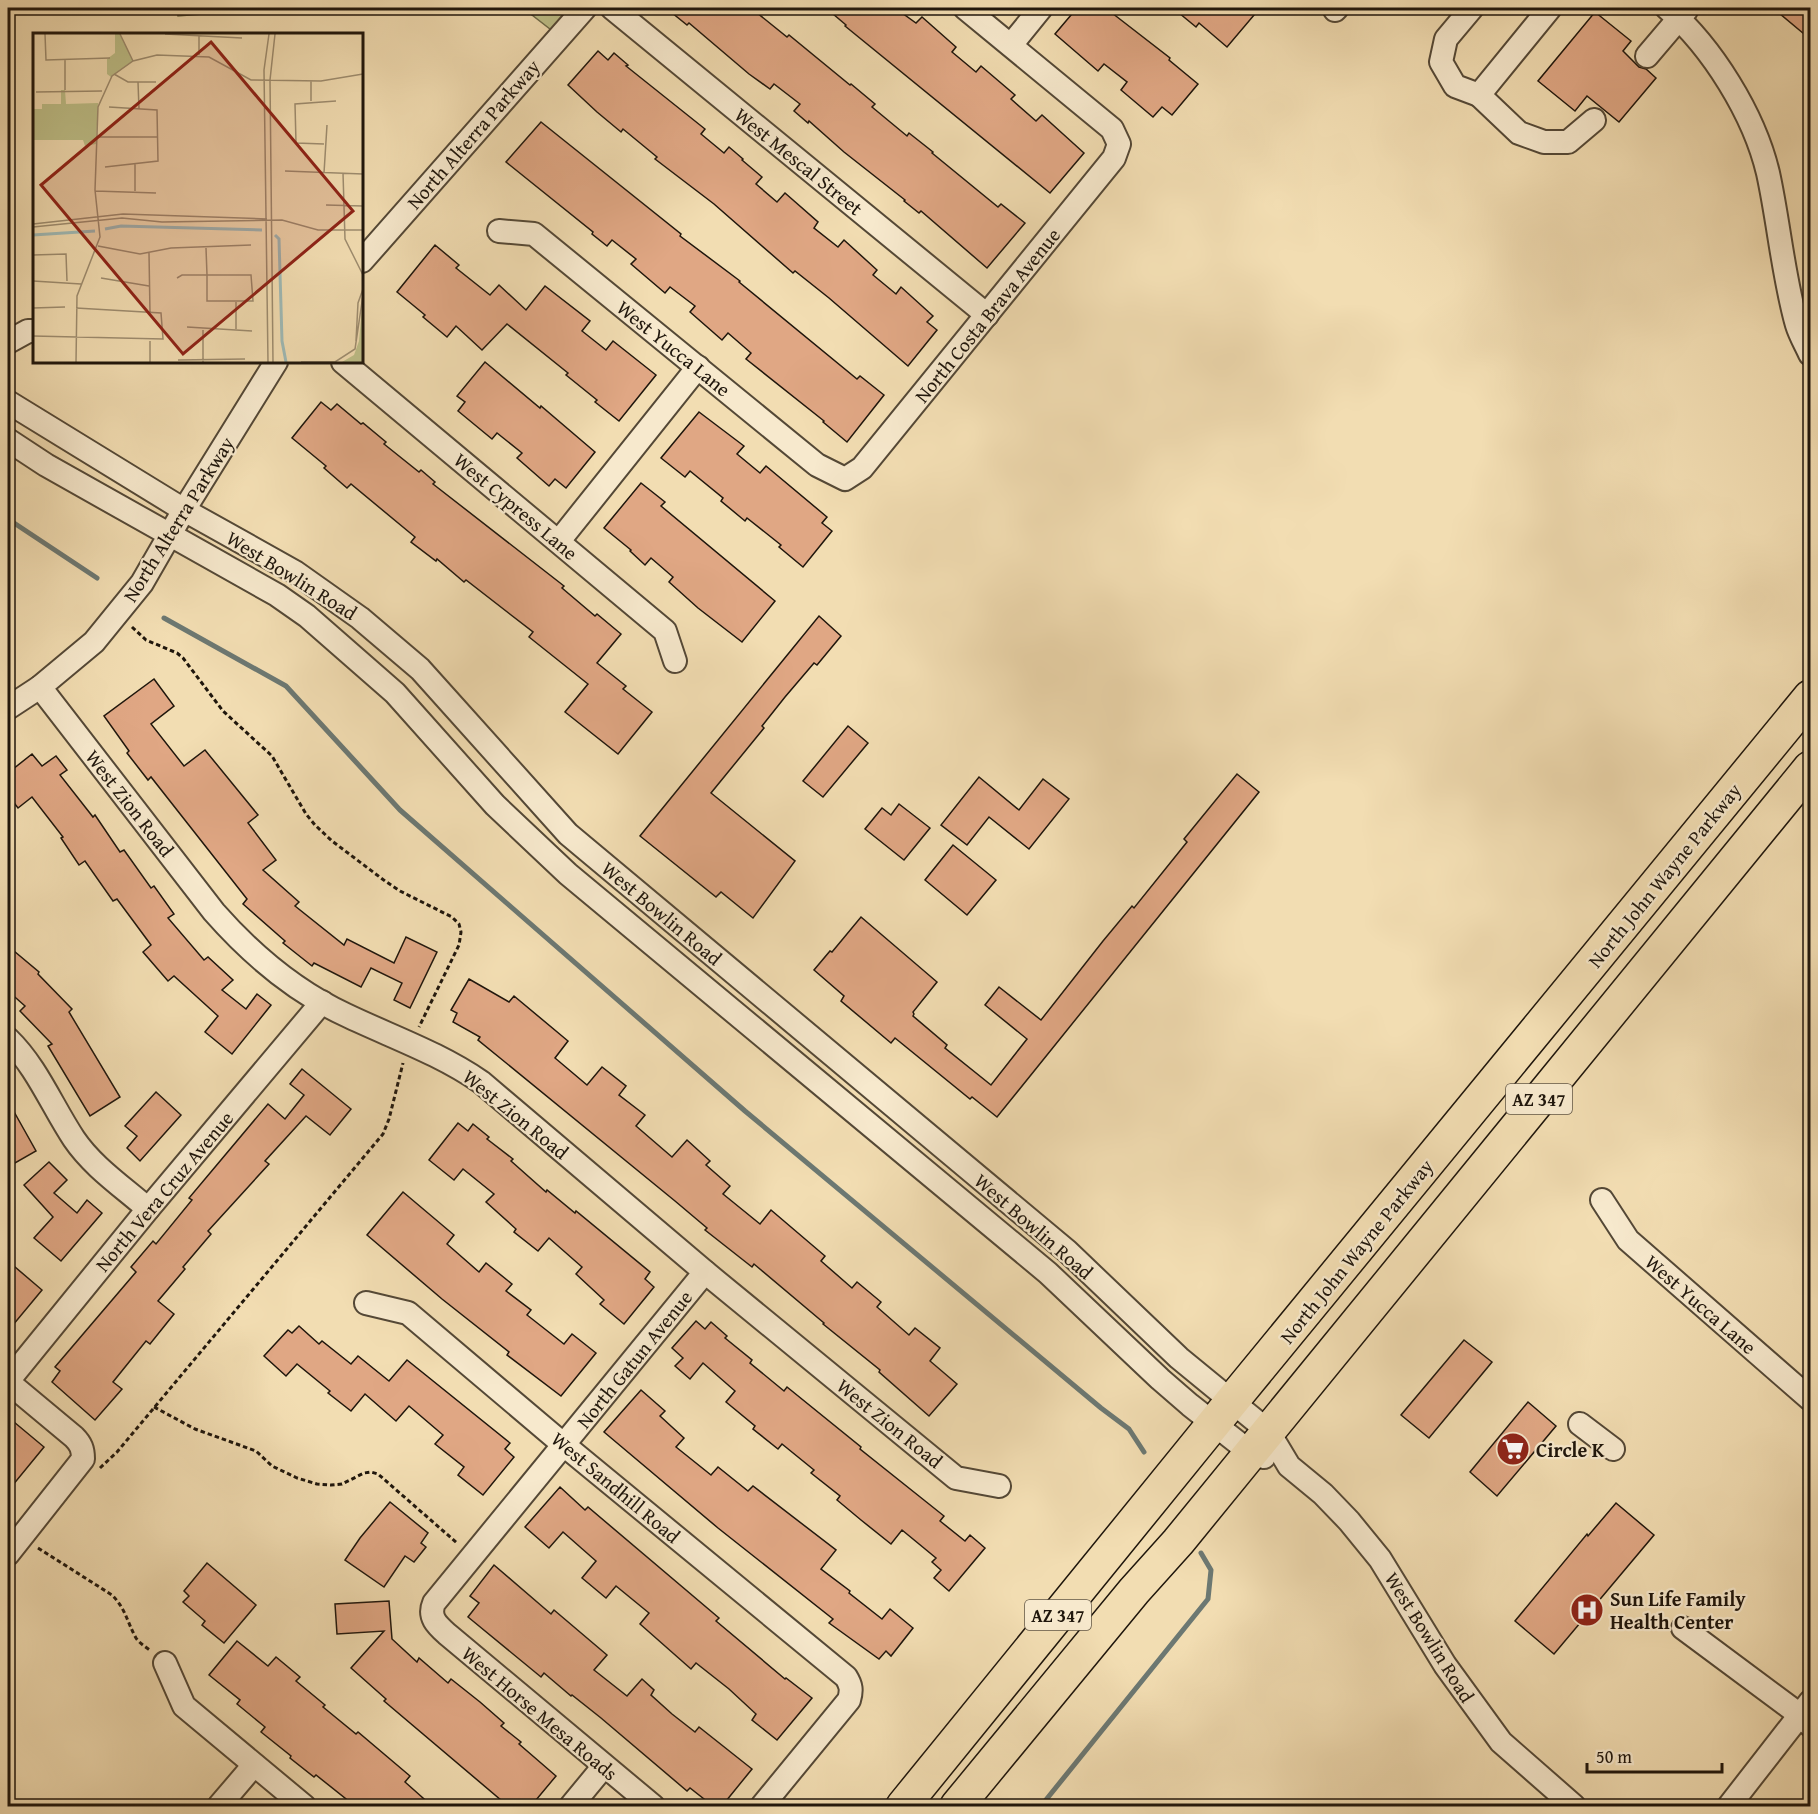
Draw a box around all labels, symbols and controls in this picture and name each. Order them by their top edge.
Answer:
inset map [33,33,363,363]
street label: North Alterra Parkway [400,53,546,215]
street label: West Mescal Street [729,100,869,222]
street label: North Costa Brava Avenue [907,221,1067,409]
street label: West Yucca Lane [611,293,737,403]
street label: North Alterra Parkway [115,431,241,607]
street label: West Cypress Lane [448,445,584,567]
street label: West Bowlin Road [221,523,363,627]
street label: West Zion Road [79,743,181,863]
street label: North John Wayne Parkway [1580,776,1748,974]
street label: West Bowlin Road [596,854,729,972]
street label: West Zion Road [457,1062,575,1166]
road number: AZ 347 [1506,1084,1572,1114]
street label: North Vera Cruz Avenue [88,1104,240,1278]
street label: North John Wayne Parkway [1272,1152,1440,1350]
street label: West Bowlin Road [968,1166,1100,1286]
street label: West Yucca Lane [1639,1247,1763,1361]
street label: North Gatun Avenue [569,1284,699,1434]
street label: West Zion Road [831,1371,949,1475]
street label: West Sandhill Road [545,1424,687,1550]
supermarket icon: Circle K [1495,1431,1531,1467]
place label: Circle K [1536,1435,1605,1464]
street label: West Bowlin Road [1378,1566,1482,1708]
place label: Sun Life Family Health Center [1610,1584,1746,1636]
hospital icon: Sun Life Family Health Center [1569,1592,1605,1628]
road number: AZ 347 [1025,1600,1091,1630]
street label: West Horse Mesa Roads [456,1639,624,1787]
scale bar [1587,1736,1722,1774]
text: 50 m [1596,1743,1632,1770]

